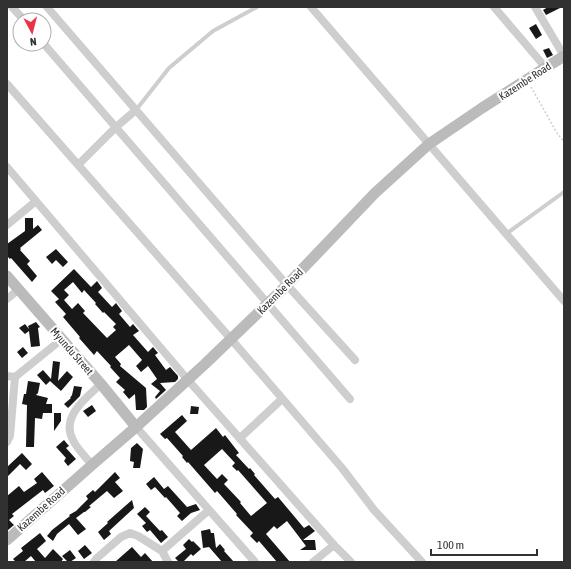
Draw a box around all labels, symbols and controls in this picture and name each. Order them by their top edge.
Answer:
north arrow [12,12,52,52]
text: N [29,36,37,48]
street label: Kazembe Road [497,60,553,102]
street label: Kazembe Road [255,266,305,316]
street label: Myundu Street [48,325,96,377]
street label: Kazembe Road [15,485,67,533]
scale bar [431,531,537,557]
text: 100 m [437,538,464,552]

